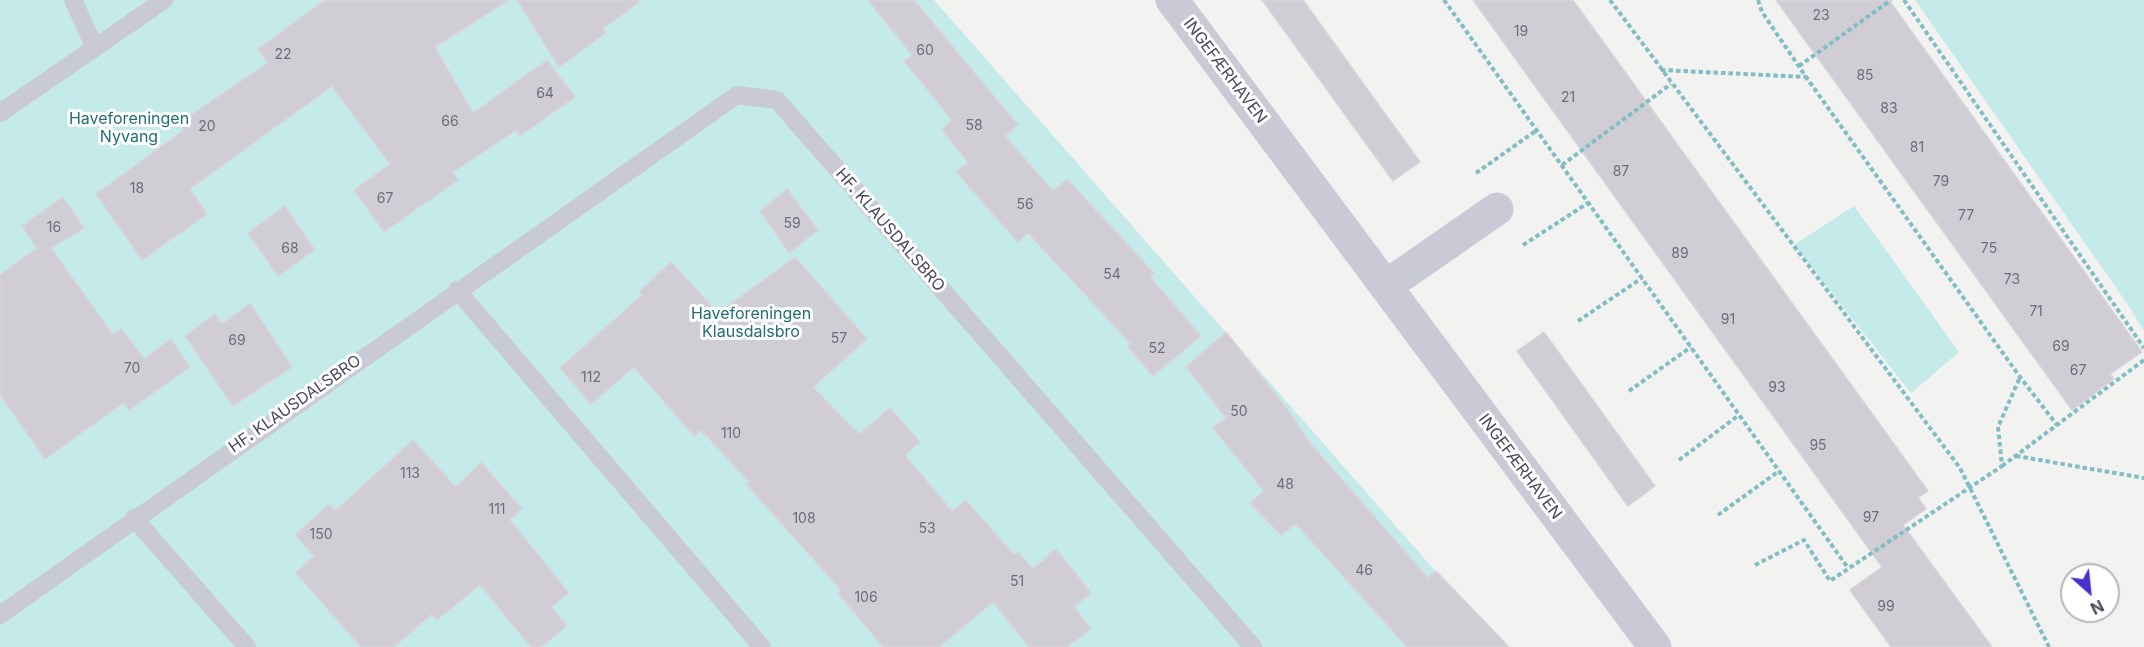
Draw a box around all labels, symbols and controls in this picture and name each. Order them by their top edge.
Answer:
house number: 23 [1812,8,1830,24]
street label: INGEFÆRHAVEN [1179,15,1271,127]
house number: 19 [1514,24,1528,40]
house number: 60 [916,43,934,59]
house number: 22 [274,47,292,63]
house number: 85 [1856,68,1874,84]
house number: 64 [536,86,554,102]
house number: 21 [1561,90,1575,106]
house number: 83 [1880,101,1898,117]
park label: Haveforeningen Nyvang [69,109,189,147]
house number: 66 [441,114,459,130]
house number: 58 [965,118,983,134]
house number: 20 [198,119,216,135]
house number: 81 [1910,140,1924,156]
street label: HF. KLAUSDALSBRO [831,164,949,296]
house number: 87 [1613,164,1629,180]
house number: 79 [1933,174,1949,190]
house number: 18 [130,181,144,197]
house number: 67 [377,191,393,207]
house number: 56 [1016,197,1034,213]
house number: 77 [1958,208,1974,224]
house number: 59 [783,216,801,232]
house number: 16 [47,220,61,236]
house number: 68 [281,241,299,257]
house number: 75 [1981,241,1997,257]
house number: 89 [1671,246,1689,262]
house number: 54 [1103,267,1121,283]
house number: 73 [2004,272,2020,288]
park label: Haveforeningen Klausdalsbro [691,304,811,342]
house number: 71 [2029,304,2043,320]
house number: 91 [1721,312,1735,328]
house number: 57 [831,331,847,347]
house number: 69 [228,333,246,349]
house number: 69 [2052,339,2070,355]
house number: 52 [1148,341,1166,357]
street label: HF. KLAUSDALSBRO [225,351,365,457]
house number: 70 [124,361,140,377]
house number: 67 [2070,363,2086,379]
house number: 112 [581,370,601,386]
house number: 93 [1768,380,1786,396]
house number: 50 [1230,404,1248,420]
street label: INGEFÆRHAVEN [1474,411,1566,523]
house number: 110 [721,426,741,442]
house number: 95 [1809,438,1827,454]
house number: 113 [400,466,420,482]
house number: 48 [1276,477,1294,493]
house number: 111 [488,502,506,518]
house number: 97 [1863,510,1879,526]
house number: 108 [792,511,816,527]
house number: 53 [918,521,936,537]
house number: 150 [309,527,333,543]
house number: 46 [1355,563,1373,579]
north arrow [2060,563,2120,623]
house number: 51 [1010,574,1024,590]
house number: 106 [854,590,878,606]
text: N [2087,596,2107,619]
house number: 99 [1877,599,1895,615]

